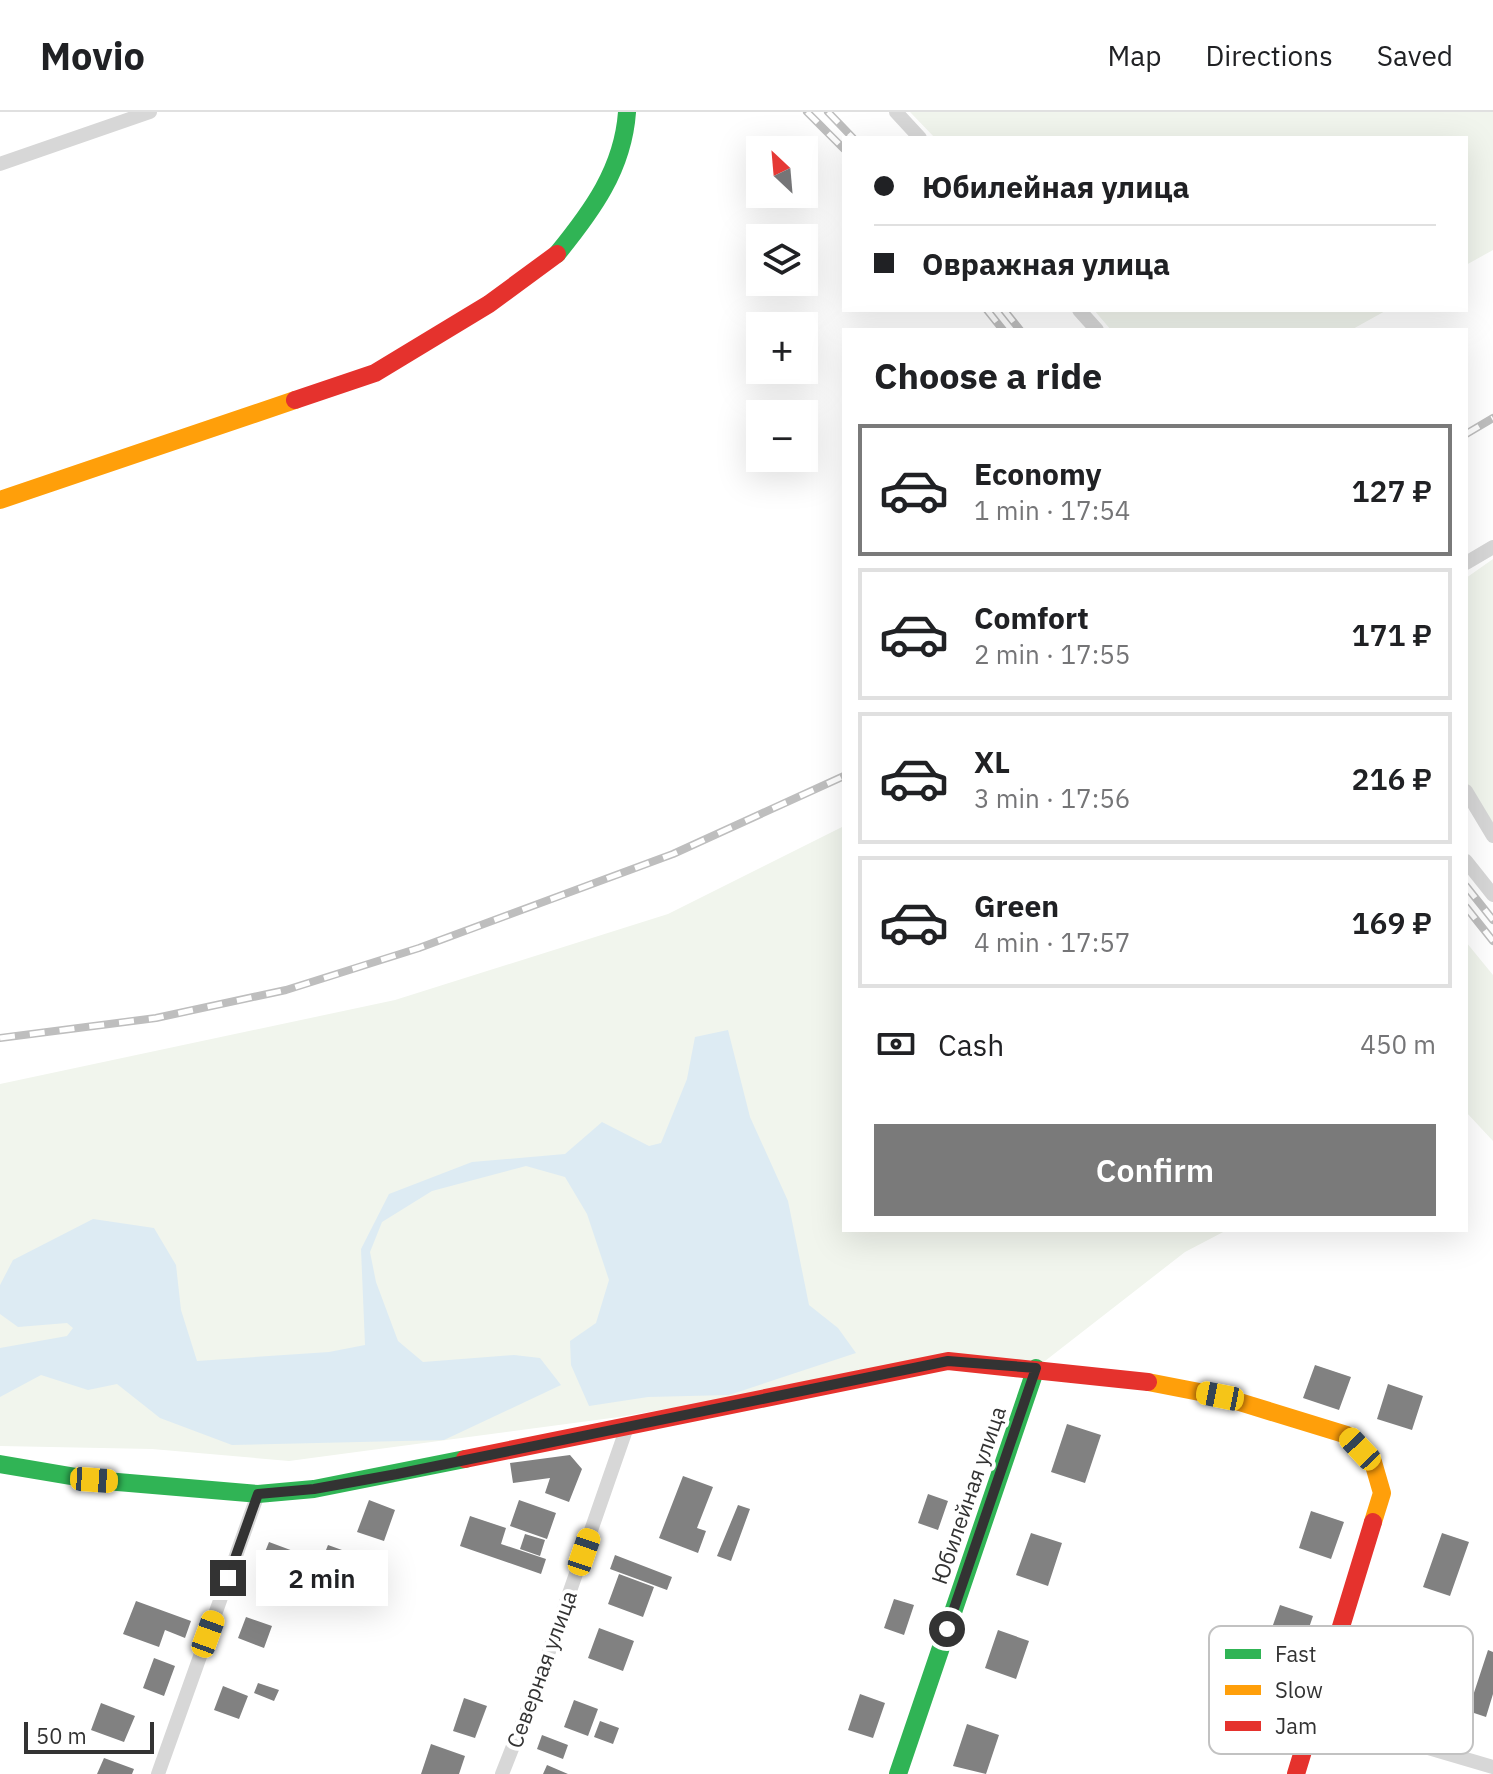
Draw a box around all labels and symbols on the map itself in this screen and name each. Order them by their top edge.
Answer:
north arrow [746,136,818,208]
car [1194,1380,1246,1412]
street label: Юбилейная улица [924,1402,1012,1588]
car [1335,1423,1385,1475]
car [69,1466,119,1494]
car [565,1525,603,1579]
callout: 2 min [256,1550,388,1606]
route end [210,1560,246,1596]
street label: Северная улица [499,1586,583,1752]
car [189,1607,227,1661]
route start [929,1611,965,1647]
legend [1209,1626,1473,1754]
text: Fast [1275,1639,1316,1668]
text: Slow [1275,1675,1323,1704]
text: Jam [1275,1711,1317,1740]
scale bar [24,1718,154,1754]

